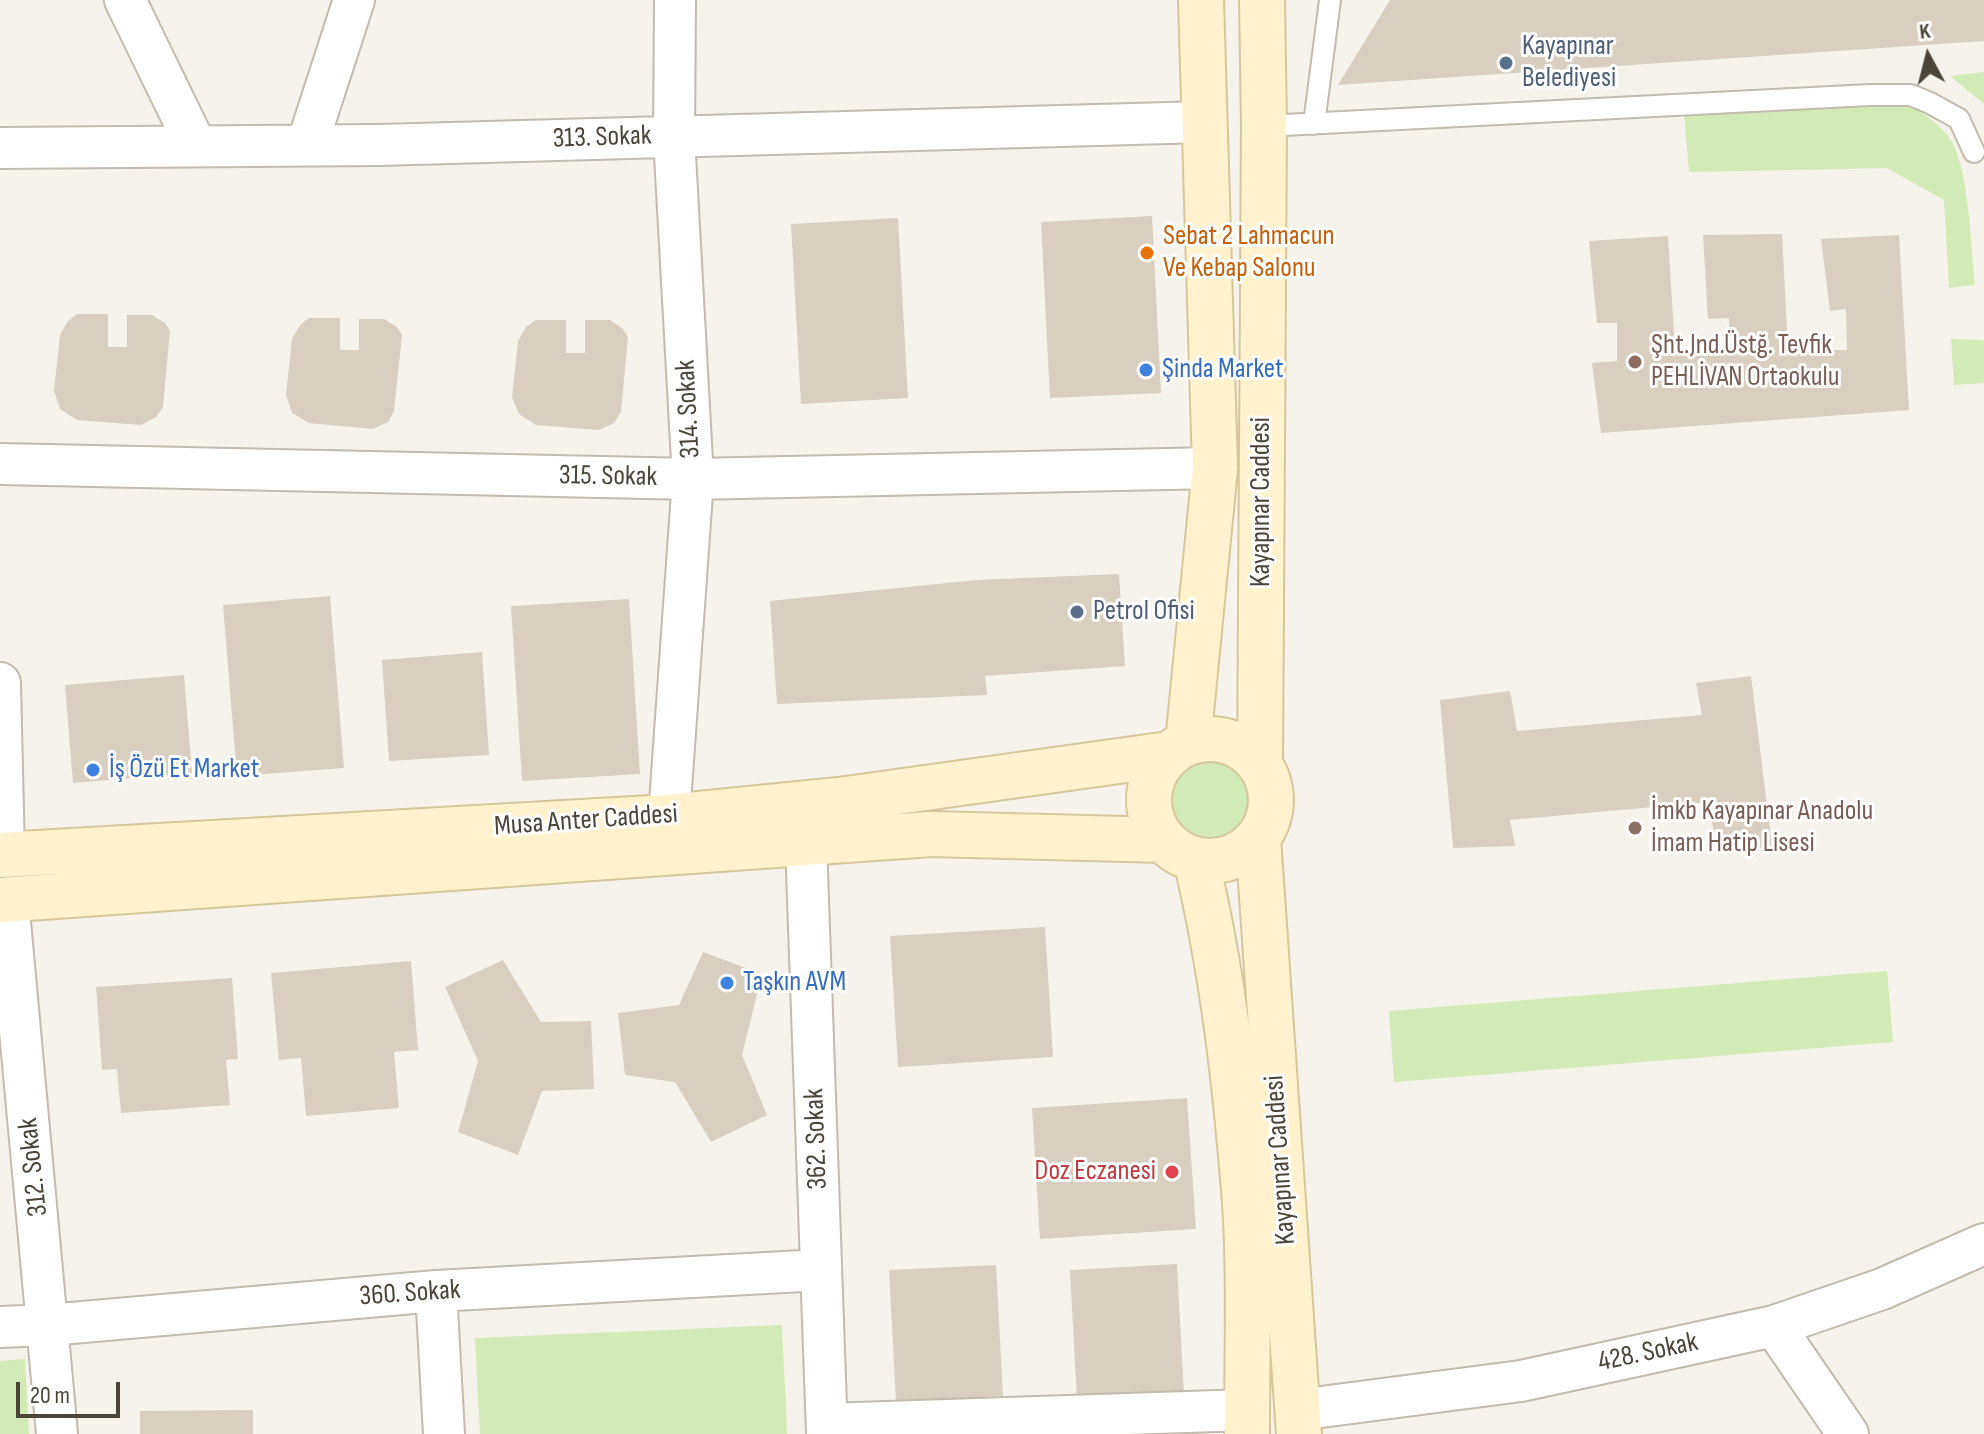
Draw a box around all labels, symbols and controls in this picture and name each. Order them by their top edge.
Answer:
north arrow [1888,16,1968,96]
text: K [1918,18,1932,46]
place label: Kayapınar Belediyesi [1522,30,1616,96]
marker: Kayapınar Belediyesi [1497,54,1515,72]
street label: 313. Sokak [552,119,652,157]
place label: Sebat 2 Lahmacun Ve Kebap Salonu [1163,220,1334,286]
marker: Sebat 2 Lahmacun Ve Kebap Salonu [1138,244,1156,262]
place label: Şht.Jnd.Üstğ. Tevfik PEHLİVAN Ortaokulu [1651,329,1839,395]
place label: Şinda Market [1162,353,1283,387]
marker: Şht.Jnd.Üstğ. Tevfik PEHLİVAN Ortaokulu [1626,353,1644,371]
street label: 314. Sokak [670,359,708,459]
marker: Şinda Market [1137,361,1155,379]
street label: Kayapınar Caddesi [1245,417,1279,587]
street label: 315. Sokak [559,459,657,495]
place label: Petrol Ofisi [1093,595,1195,629]
marker: Petrol Ofisi [1068,603,1086,621]
place label: İş Özü Et Market [109,753,259,787]
marker: İş Özü Et Market [84,761,102,779]
place label: İmkb Kayapınar Anadolu İmam Hatip Lisesi [1651,795,1873,861]
street label: Musa Anter Caddesi [493,798,679,844]
marker: İmkb Kayapınar Anadolu İmam Hatip Lisesi [1626,819,1644,837]
place label: Taşkın AVM [743,966,846,1000]
marker: Taşkın AVM [718,974,736,992]
street label: Kayapınar Caddesi [1258,1074,1304,1246]
street label: 362. Sokak [798,1088,836,1190]
street label: 312. Sokak [12,1116,56,1218]
place label: Doz Eczanesi [1035,1155,1156,1189]
marker: Doz Eczanesi [1163,1163,1181,1181]
street label: 360. Sokak [358,1274,462,1314]
street label: 428. Sokak [1595,1326,1701,1380]
scale bar [20,1366,124,1416]
text: 20 m [30,1381,70,1410]

